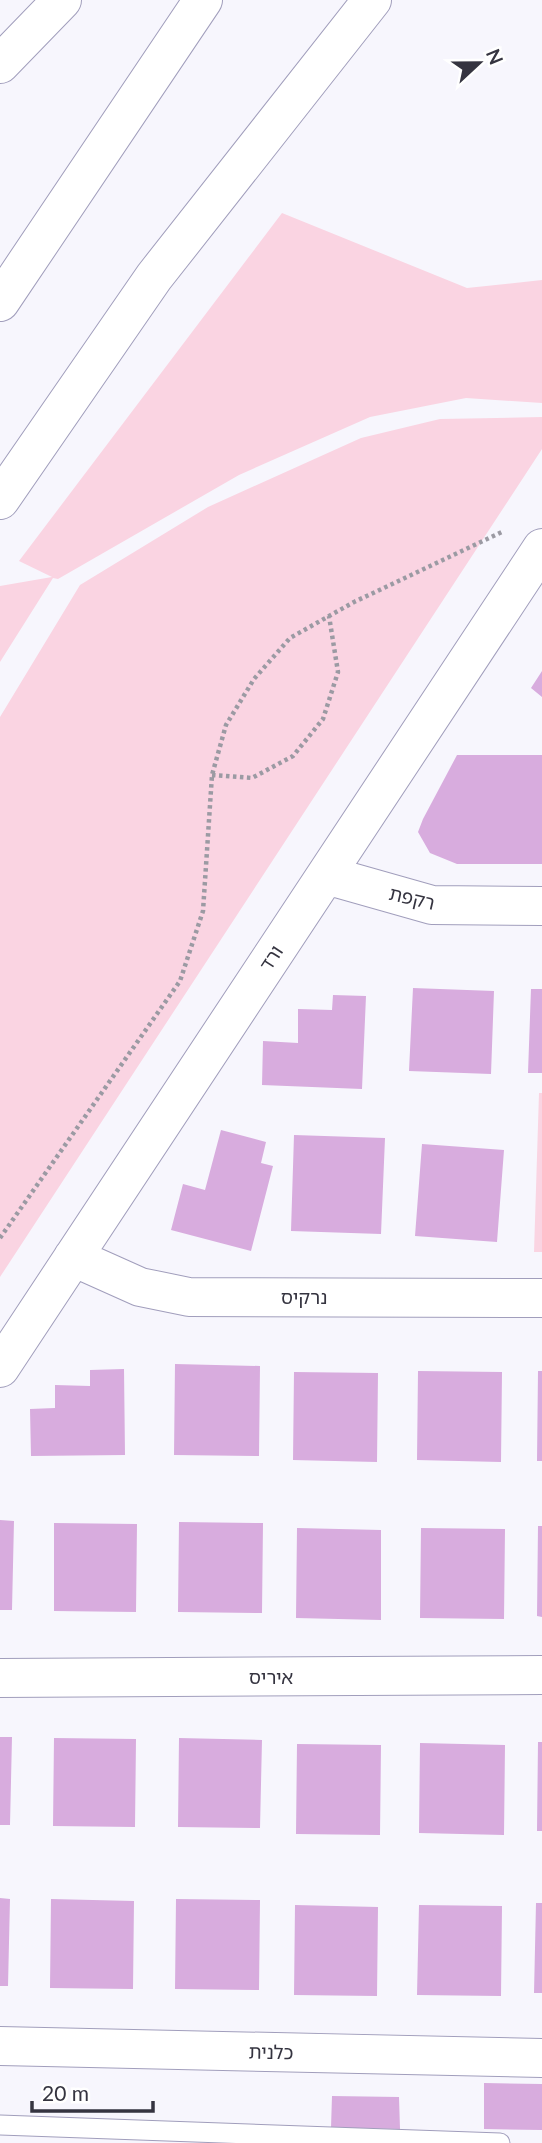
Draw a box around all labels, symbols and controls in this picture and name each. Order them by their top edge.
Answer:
north arrow [444,28,514,98]
text: N [482,45,509,68]
street label: רקפת [387,881,437,914]
street label: ורד [254,941,287,975]
street label: נרקיס [281,1285,327,1308]
street label: איריס [249,1665,293,1688]
street label: כלנית [248,2040,294,2063]
scale bar [32,2070,152,2114]
text: 20 m [42,2080,89,2105]

